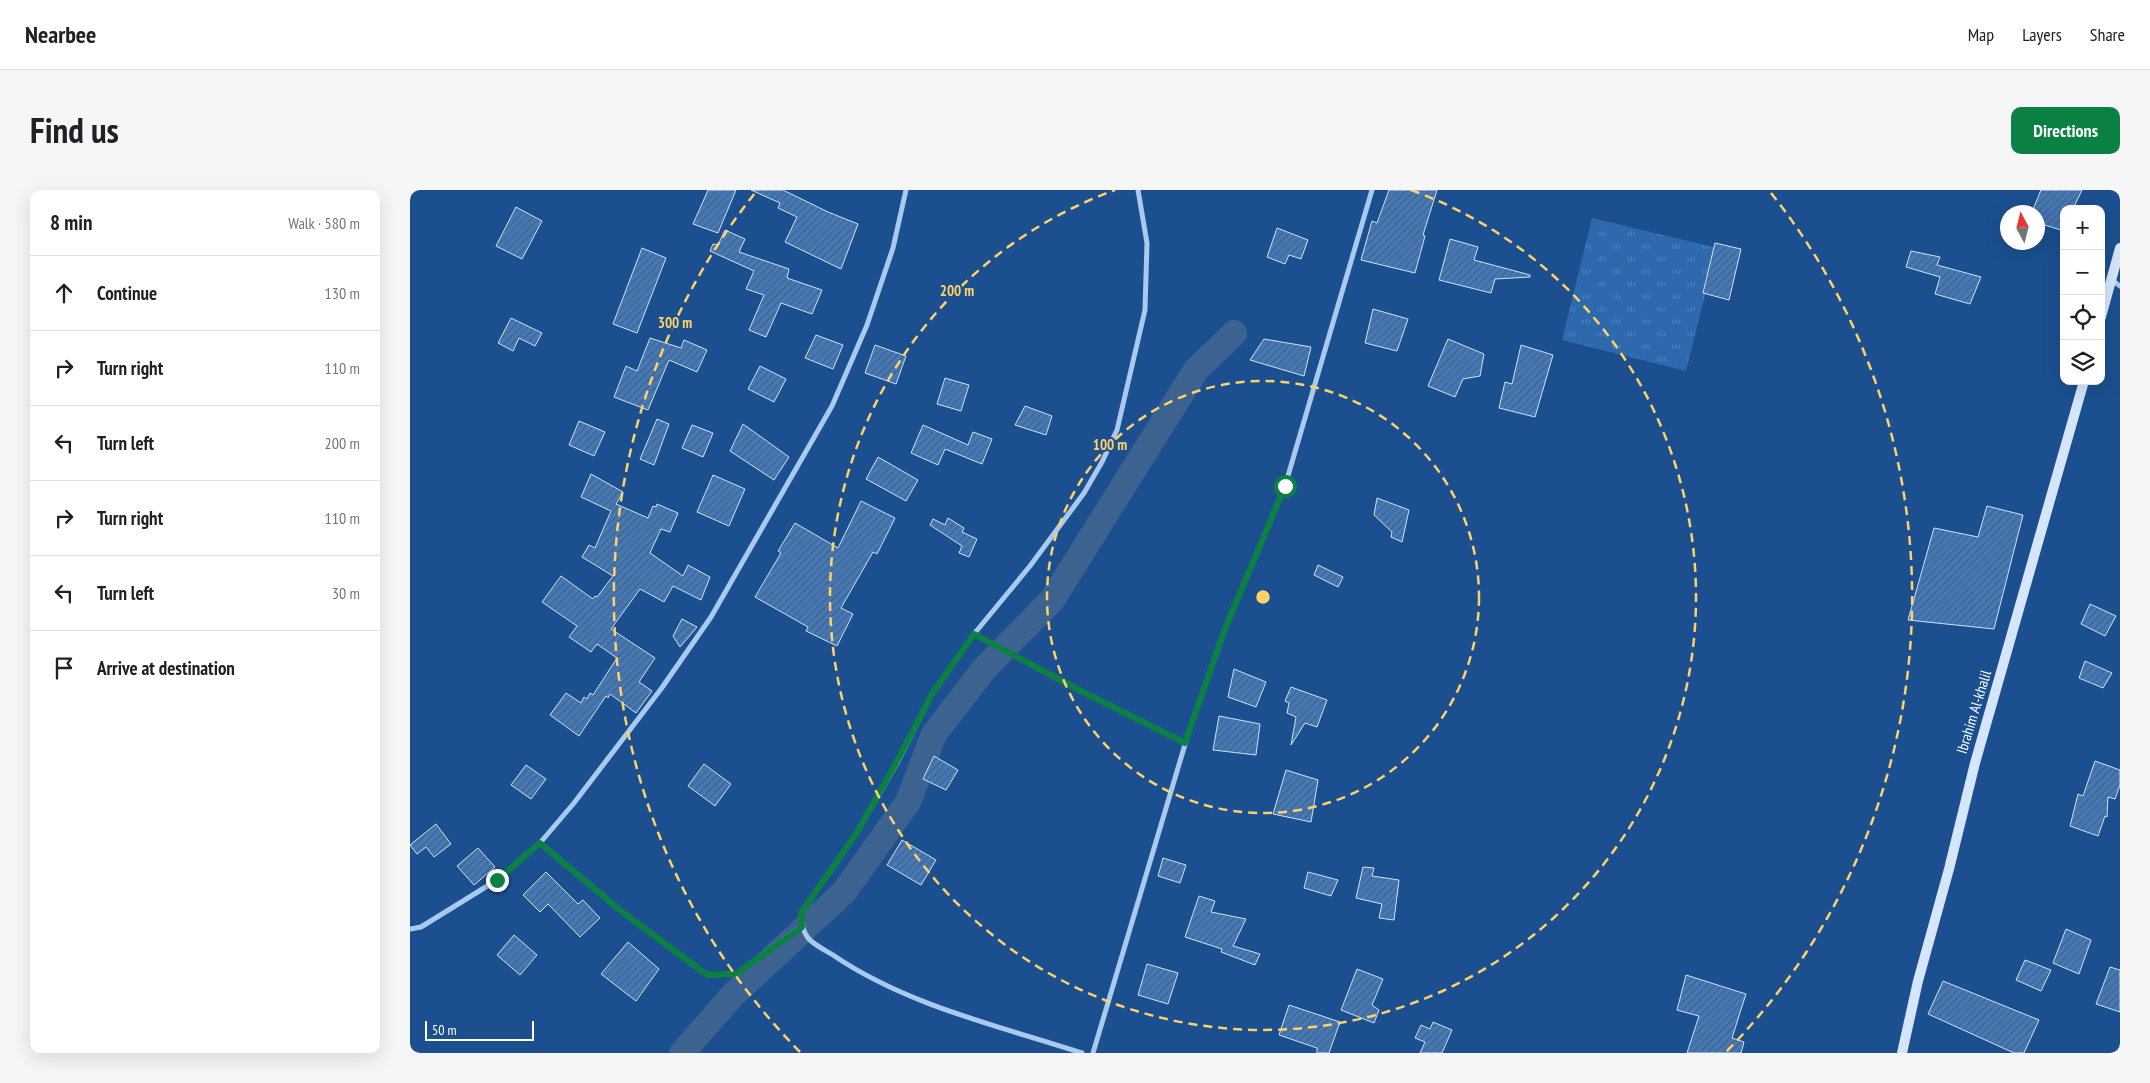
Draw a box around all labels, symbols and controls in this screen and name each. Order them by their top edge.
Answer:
text: Nearbee [25,19,96,50]
text: Map [1968,23,1994,46]
text: Layers [2022,23,2062,46]
text: Share [2090,23,2125,46]
text: Find us [30,107,119,153]
button: Directions [2011,107,2120,154]
north arrow [2000,205,2045,250]
map controls [2060,205,2105,385]
button: + [2060,205,2105,250]
text: 8 min [50,209,92,236]
text: Walk · 580 m [288,213,360,233]
button: − [2060,250,2105,295]
icon: ahead [50,279,78,307]
text: Continue [97,281,157,305]
text: 200 m [940,281,974,300]
text: 130 m [325,283,360,303]
button: locate [2060,295,2105,340]
text: 300 m [658,313,692,332]
button: layers [2060,340,2105,385]
icon: right [50,354,78,382]
text: Turn right [97,356,163,380]
text: 110 m [325,358,360,378]
icon: left [50,429,78,457]
text: Turn left [97,431,154,455]
text: 200 m [325,433,360,453]
text: 100 m [1093,435,1127,454]
route start [1274,475,1297,498]
icon: right [50,504,78,532]
text: Turn right [97,506,163,530]
text: 110 m [325,508,360,528]
icon: left [50,579,78,607]
text: Turn left [97,581,154,605]
text: 30 m [332,583,360,603]
centre of rings [1254,588,1272,606]
icon: arrive [50,654,78,682]
text: Arrive at destination [97,656,235,680]
street label: Ibrahim Al-khalil [1952,667,1995,756]
route end [486,869,509,892]
scale bar [425,1018,534,1041]
text: 50 m [432,1021,457,1039]

